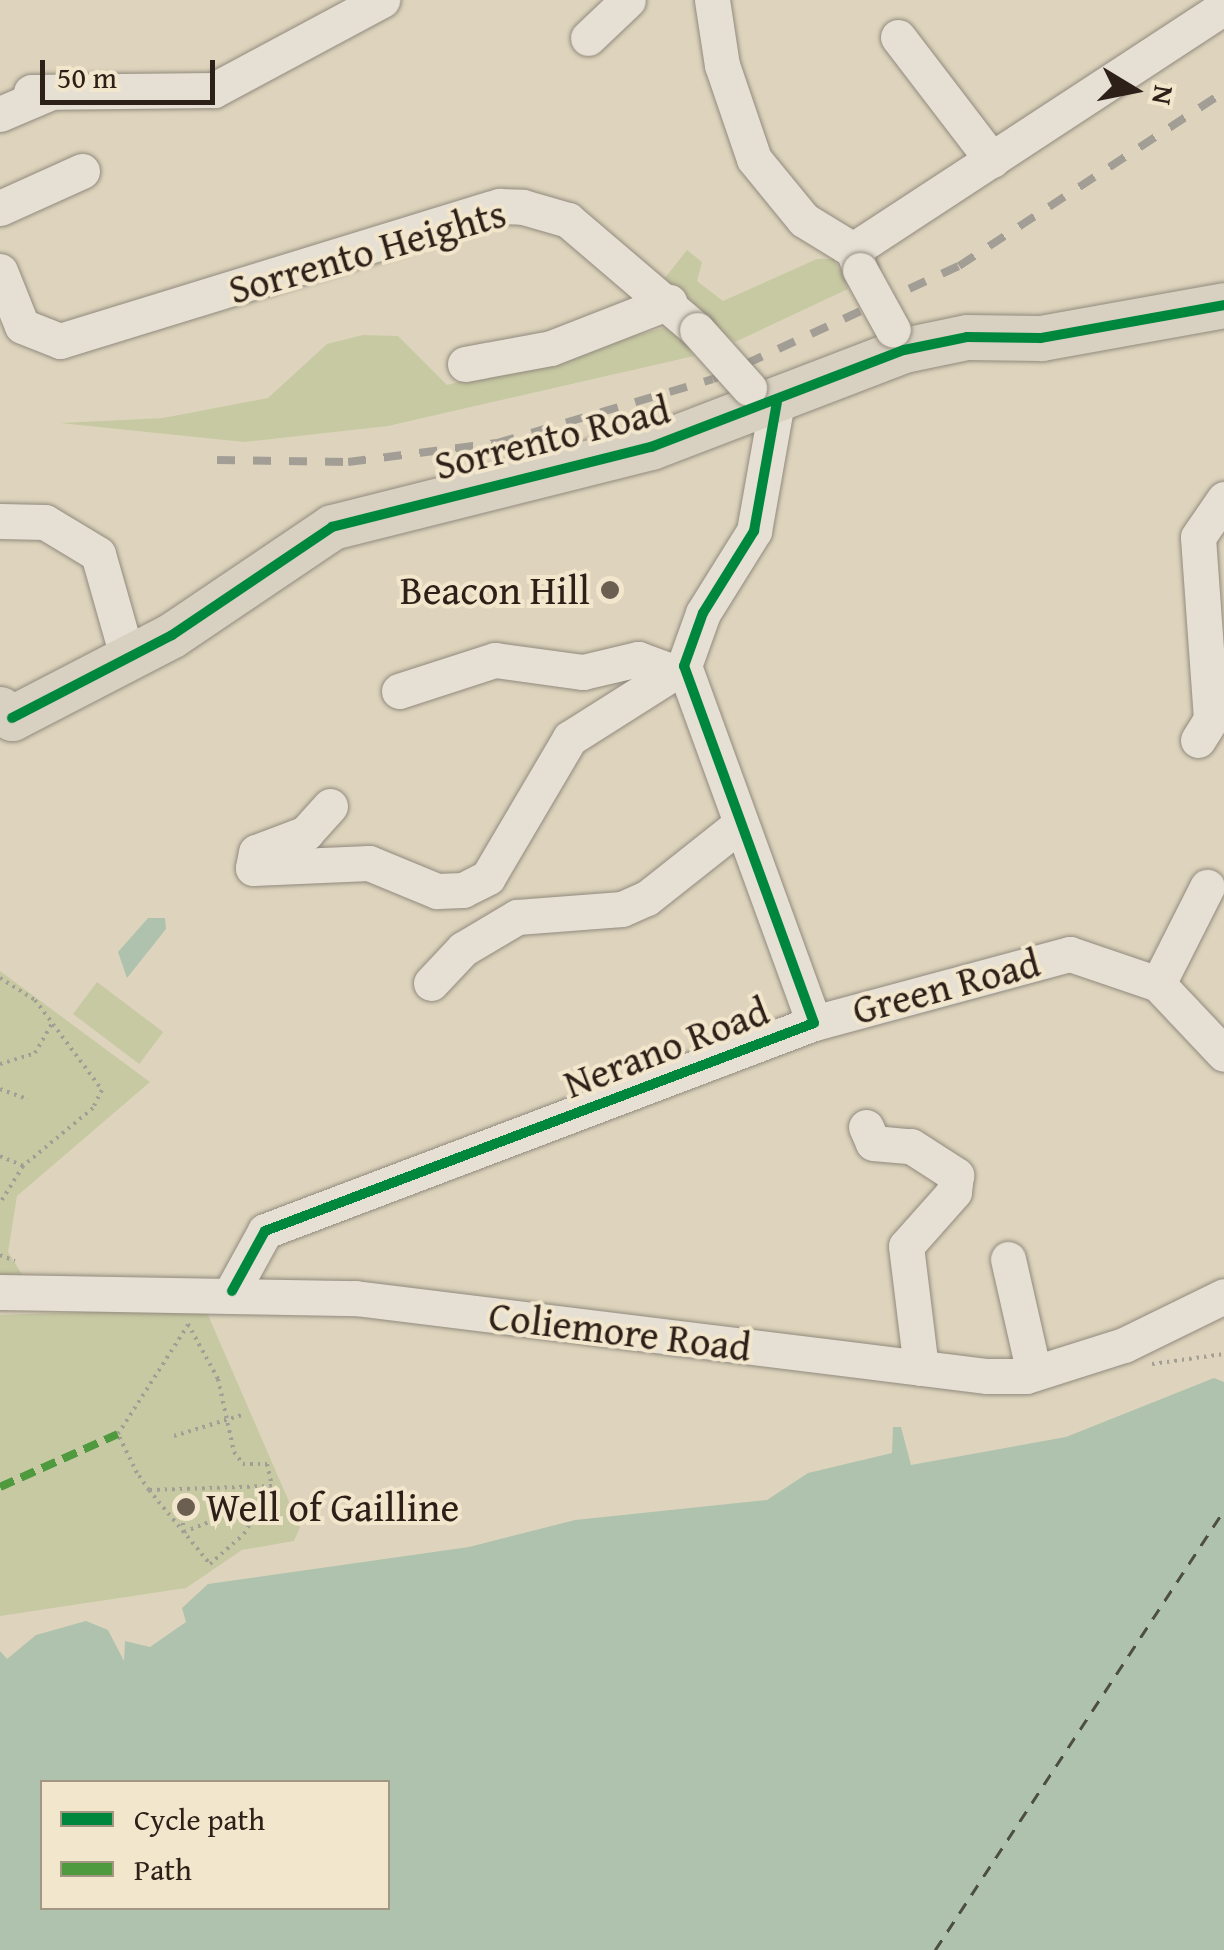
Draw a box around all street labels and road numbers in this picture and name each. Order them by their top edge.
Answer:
street label: Sorrento Heights [223,189,511,313]
street label: Sorrento Road [429,385,675,489]
street label: Green Road [847,938,1045,1034]
street label: Nerano Road [557,986,775,1108]
street label: Coliemore Road [486,1291,754,1371]

